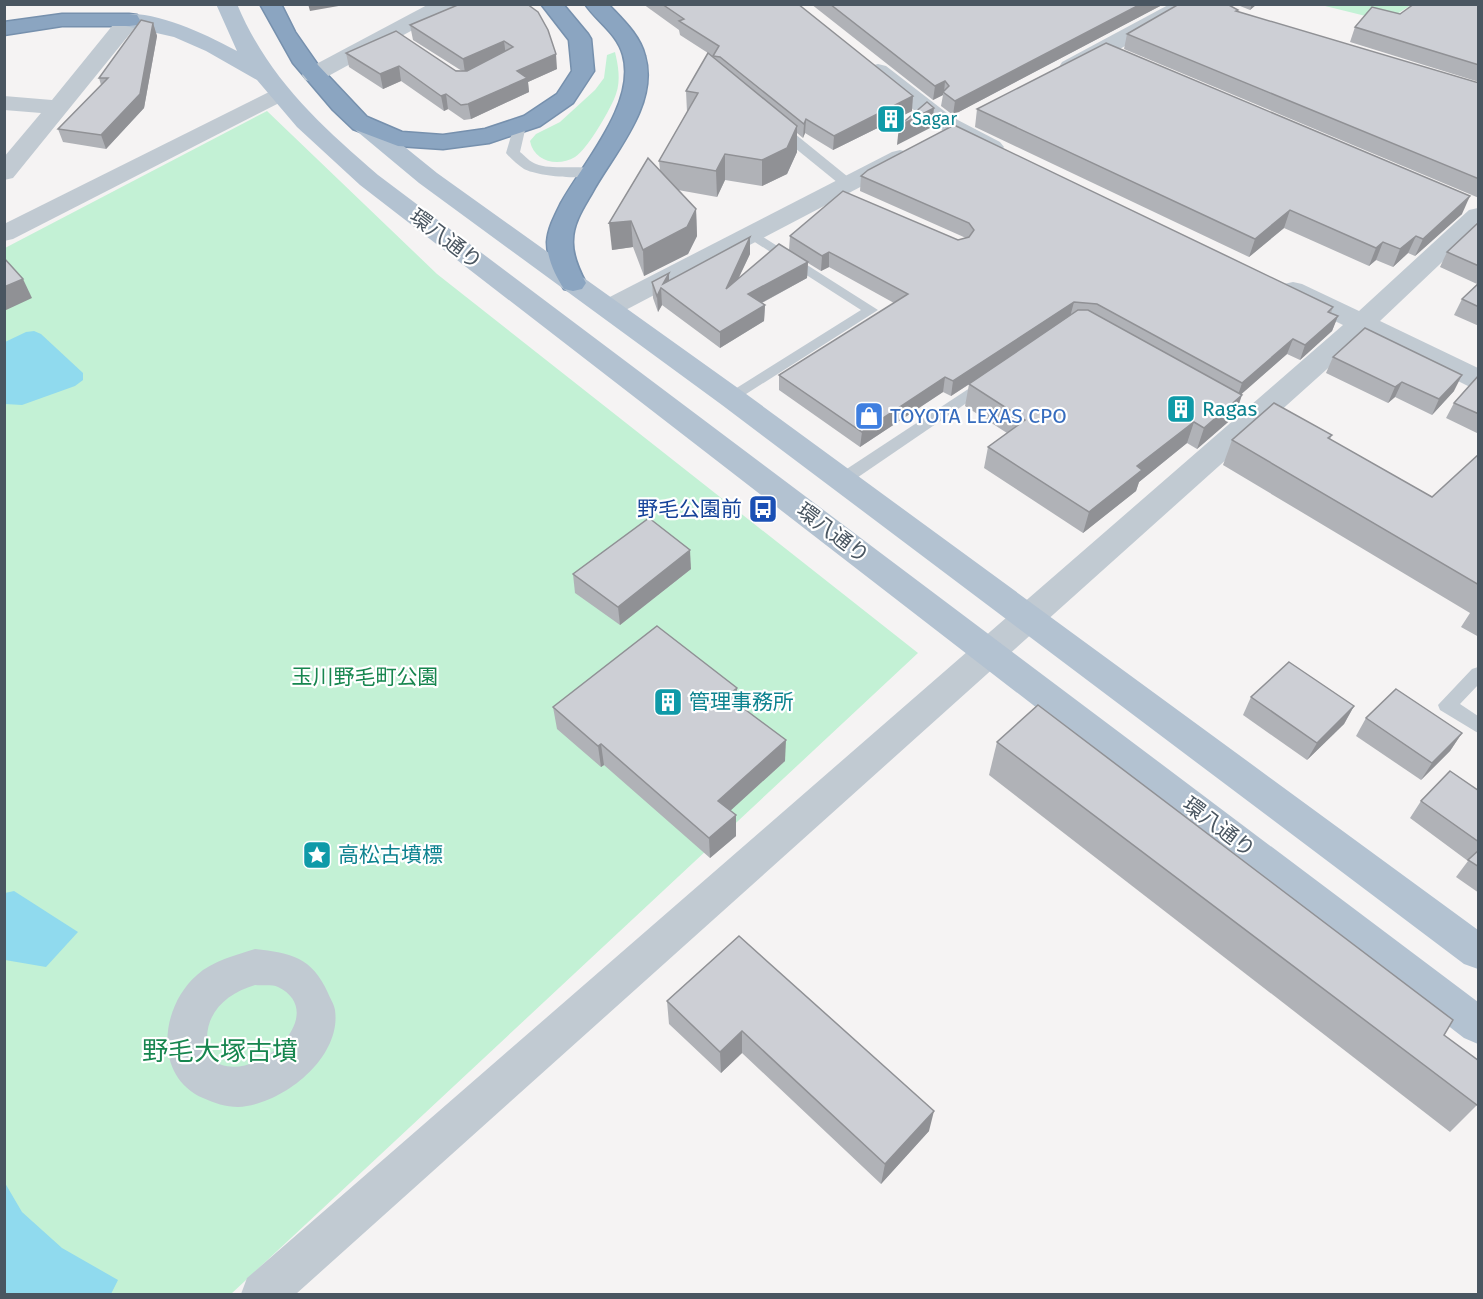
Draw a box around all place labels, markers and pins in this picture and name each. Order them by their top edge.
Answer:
building icon: Sagar [875,103,907,135]
place label: Sagar [912,108,957,130]
building icon: Ragas [1165,393,1197,425]
place label: Ragas [1202,396,1257,422]
shop icon: TOYOTA LEXAS CPO [853,400,885,432]
place label: TOYOTA LEXAS CPO [890,403,1067,429]
bus stop icon: 野毛公園前 [747,493,779,525]
place label: 野毛公園前 [637,496,742,522]
building icon: 管理事務所 [652,686,684,718]
place label: 管理事務所 [689,689,794,715]
place icon: 高松古墳標 [301,839,333,871]
place label: 高松古墳標 [338,842,443,868]

